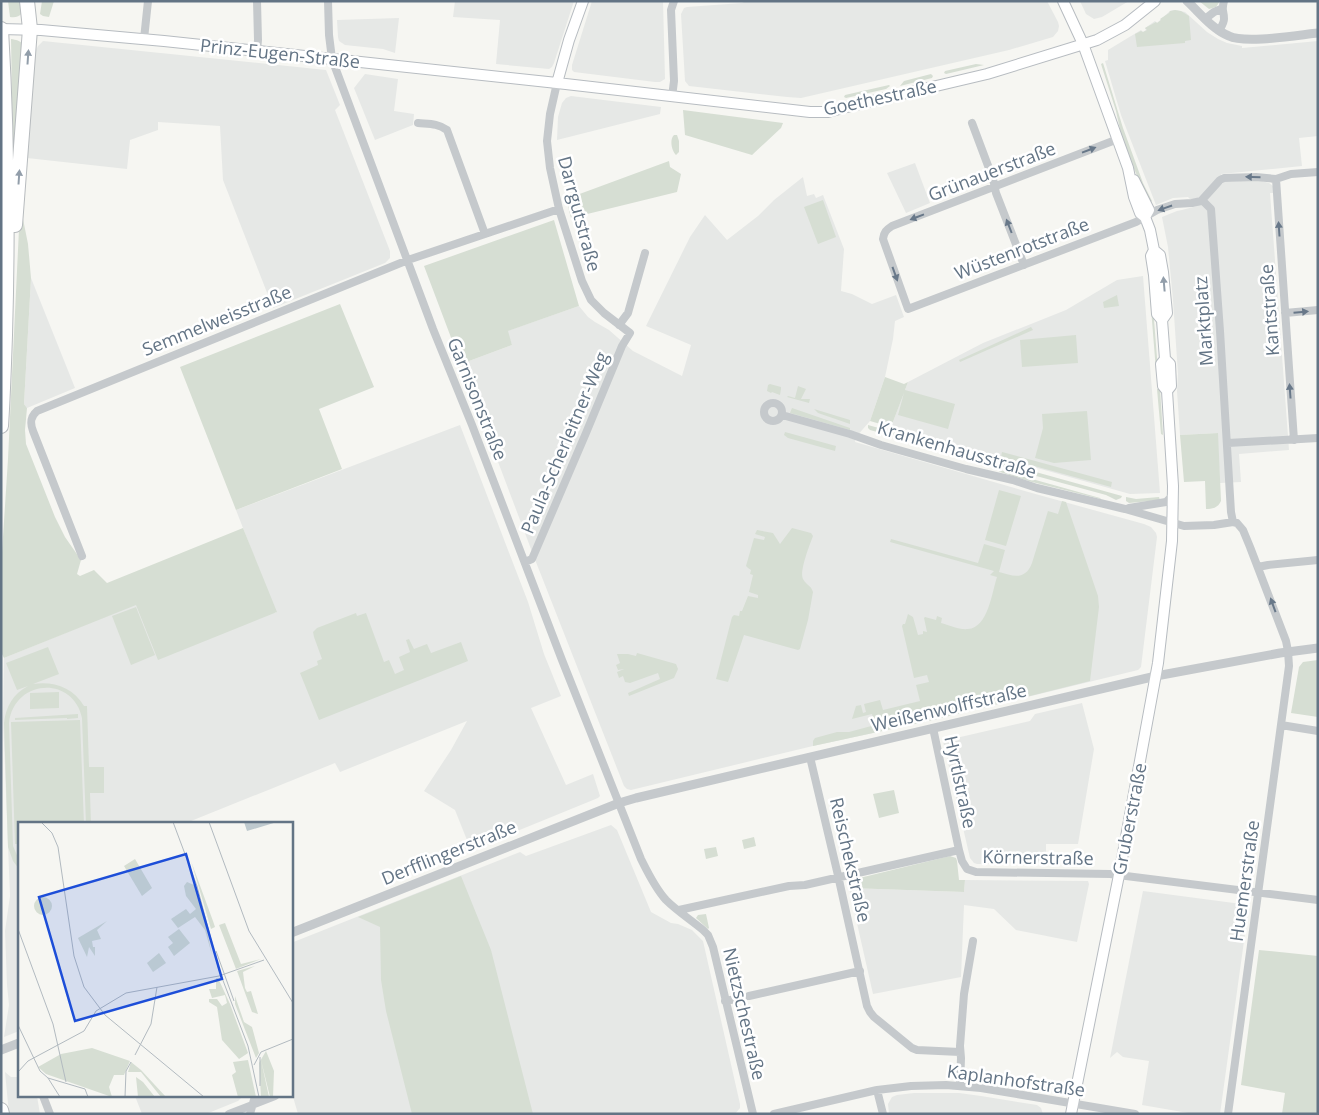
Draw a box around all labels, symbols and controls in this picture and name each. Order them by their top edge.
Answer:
street label: Prinz-Eugen-Straße [199,33,361,73]
one-way arrow [24,48,32,64]
street label: Goethestraße [821,73,939,121]
street label: Grünauerstraße [924,136,1059,206]
one-way arrow [1082,146,1097,154]
street label: Darrgutstraße [553,153,607,274]
one-way arrow [15,169,23,185]
one-way arrow [1244,173,1260,181]
one-way arrow [1157,204,1172,212]
street label: Wüstenrotstraße [951,211,1092,285]
one-way arrow [910,213,924,221]
one-way arrow [1005,218,1013,233]
one-way arrow [1275,221,1283,237]
street label: Kantstraße [1254,263,1284,357]
one-way arrow [891,267,899,282]
street label: Marktplatz [1188,275,1218,367]
one-way arrow [1160,276,1168,292]
street label: Semmelweisstraße [139,279,295,361]
one-way arrow [1294,308,1310,316]
street label: Garnisonstraße [442,334,513,463]
street label: Paula-Scherleitner-Weg [515,348,613,537]
one-way arrow [1286,383,1294,399]
street label: Krankenhausstraße [875,415,1040,483]
one-way arrow [1269,598,1276,613]
street label: Weißenwolffstraße [869,677,1029,737]
street label: Hyrtlstraße [939,733,983,830]
street label: Gruberstraße [1106,761,1152,877]
street label: Reischekstraße [825,795,877,924]
street label: Derfflingerstraße [378,814,520,890]
street label: Huemerstraße [1224,819,1264,943]
inset map [18,822,292,1098]
street label: Körnerstraße [982,844,1094,870]
street label: Nietzschestraße [718,945,772,1082]
street label: Kaplanhofstraße [946,1058,1087,1102]

